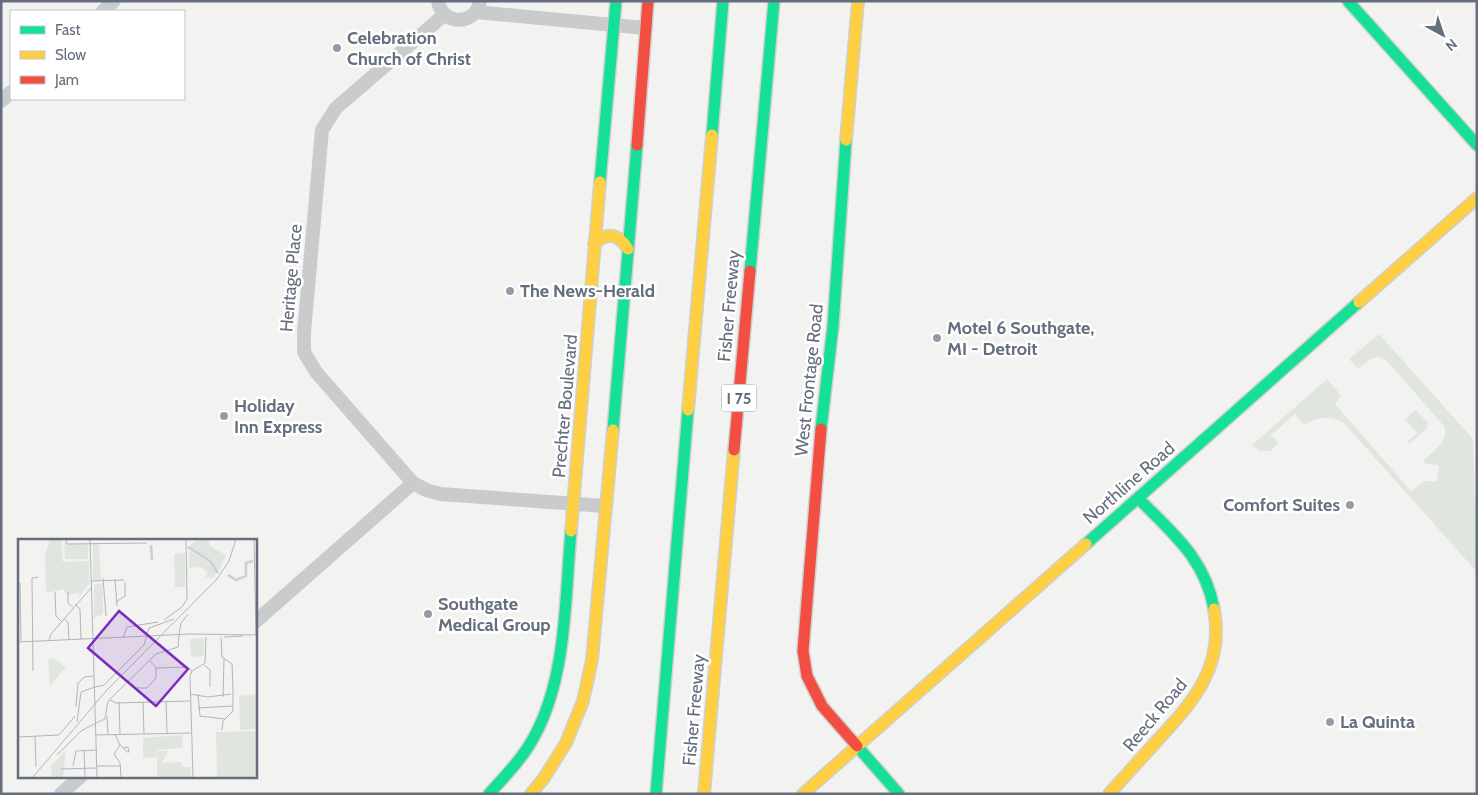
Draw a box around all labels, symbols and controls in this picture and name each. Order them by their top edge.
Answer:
legend [10,10,185,100]
north arrow [1418,10,1468,60]
text: Fast [55,21,80,39]
place label: Celebration Church of Christ [347,27,471,70]
text: N [1442,35,1461,55]
marker: Celebration Church of Christ [331,42,343,54]
text: Slow [55,46,86,64]
text: Jam [54,71,79,89]
street label: Heritage Place [275,223,307,333]
street label: Fisher Freeway [713,249,745,363]
place label: The News-Herald [520,280,655,302]
marker: The News-Herald [504,285,516,297]
street label: West Frontage Road [790,303,828,457]
place label: Motel 6 Southgate, MI - Detroit [947,317,1095,360]
marker: Motel 6 Southgate, MI - Detroit [931,332,943,344]
street label: Prechter Boulevard [548,333,582,479]
road number: I 75 [722,384,756,412]
place label: Holiday Inn Express [234,395,323,438]
marker: Holiday Inn Express [218,410,230,422]
street label: Northline Road [1079,437,1179,529]
place label: Comfort Suites [1223,494,1340,516]
marker: Comfort Suites [1344,499,1356,511]
inset map [18,539,256,778]
place label: Southgate Medical Group [438,593,551,636]
marker: Southgate Medical Group [422,608,434,620]
street label: Fisher Freeway [678,653,710,767]
street label: Reeck Road [1118,674,1192,756]
place label: La Quinta [1340,711,1415,733]
marker: La Quinta [1324,716,1336,728]

